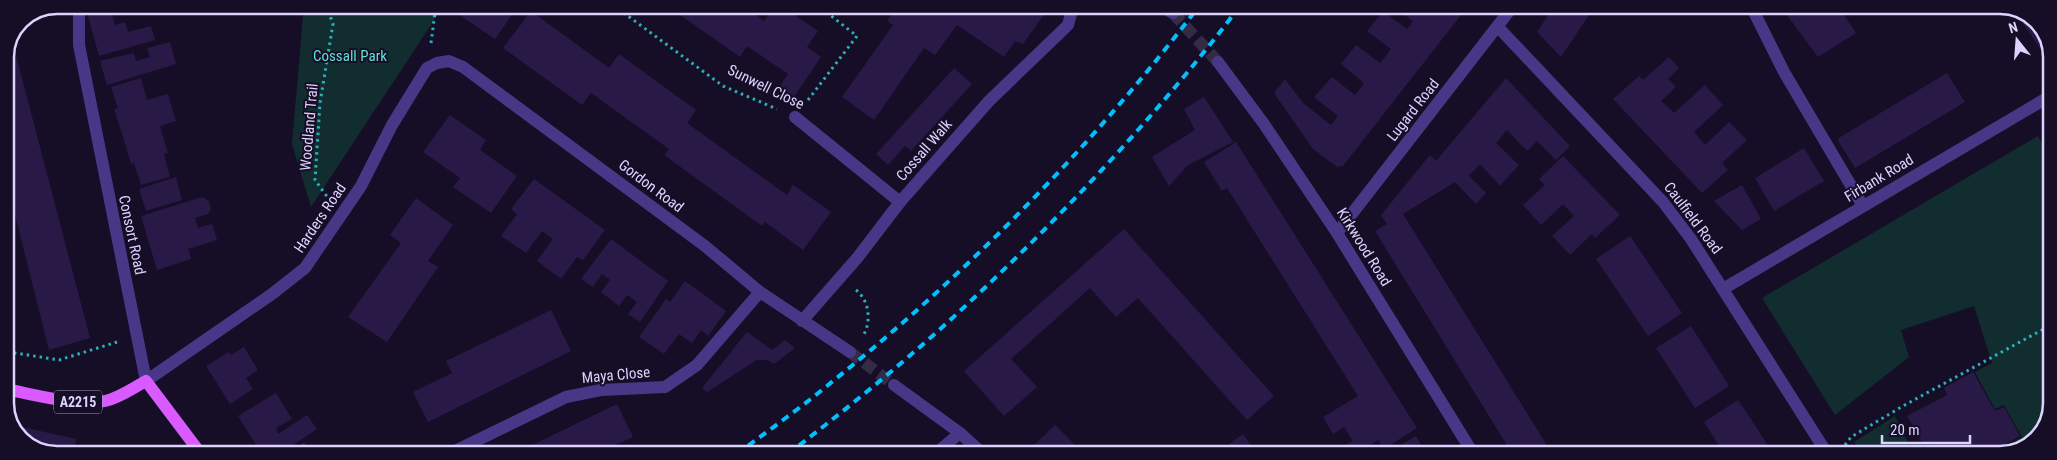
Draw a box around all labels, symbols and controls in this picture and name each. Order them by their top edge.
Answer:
north arrow [1992,15,2042,65]
text: N [2007,19,2020,36]
park label: Cossall Park [313,47,387,65]
street label: Sunwell Close [725,61,807,113]
street label: Lugard Road [1383,75,1443,145]
street label: Woodland Trail [296,82,322,172]
street label: Cossall Walk [892,115,956,185]
street label: Firbank Road [1841,150,1917,206]
street label: Gordon Road [615,156,687,216]
street label: Caulfield Road [1660,179,1726,257]
street label: Harders Road [290,180,350,256]
street label: Consort Road [115,194,149,276]
street label: Kirkwood Road [1333,205,1395,289]
street label: Maya Close [581,363,651,387]
road number: A2215 [54,391,102,414]
scale bar [1882,412,1970,444]
text: 20 m [1890,421,1920,439]

